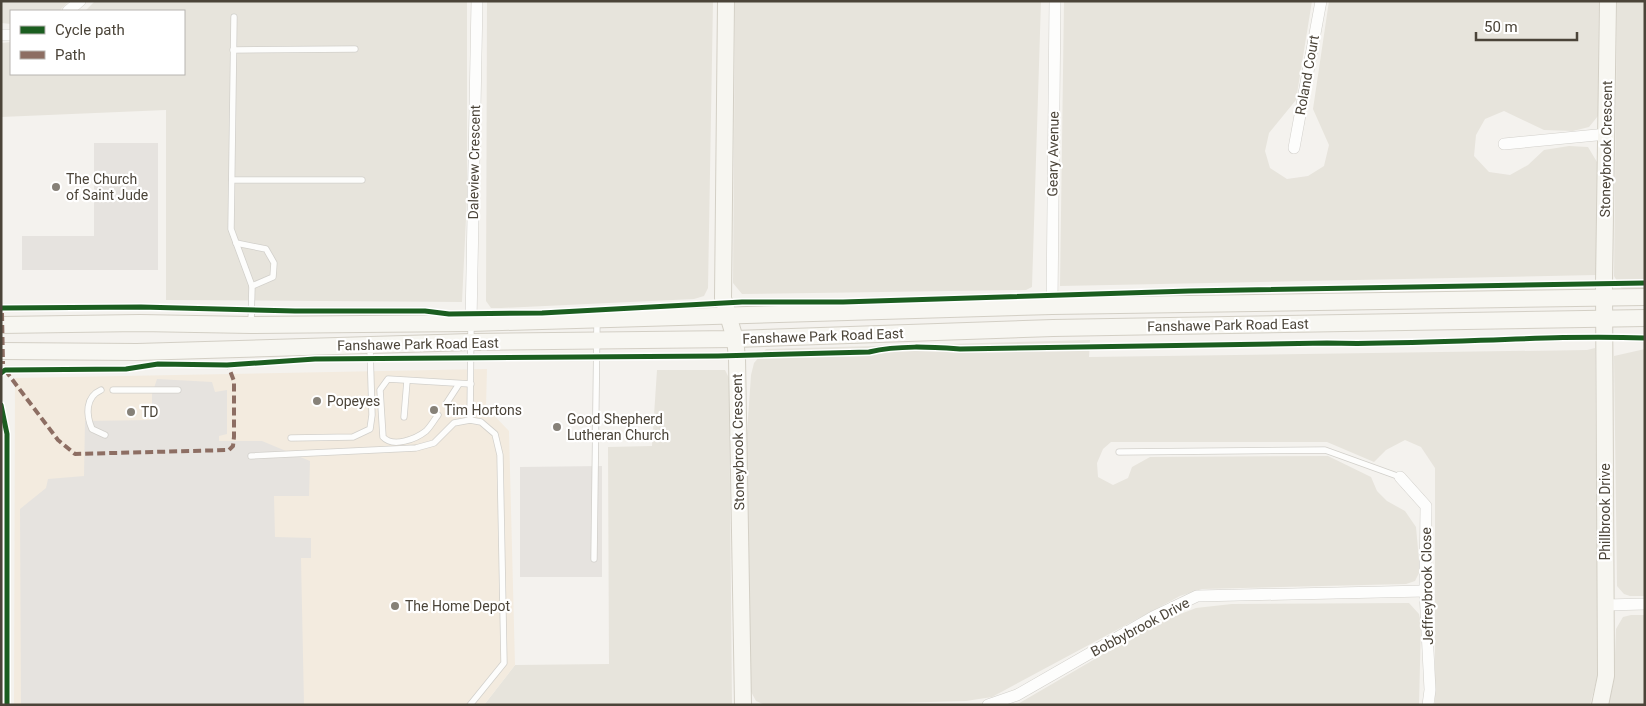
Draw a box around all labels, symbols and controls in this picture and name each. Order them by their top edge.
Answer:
legend [10,10,185,75]
scale bar [1476,10,1577,42]
text: 50 m [1484,18,1518,36]
text: Cycle path [55,21,125,39]
street label: Roland Court [1292,33,1322,116]
text: Path [55,46,86,64]
street label: Stoneybrook Crescent [1597,80,1615,218]
street label: Daleview Crescent [465,104,483,219]
street label: Geary Avenue [1044,111,1062,197]
place label: The Church of Saint Jude [66,171,148,203]
marker: The Church of Saint Jude [50,181,62,193]
street label: Fanshawe Park Road East [1147,316,1309,334]
street label: Fanshawe Park Road East [742,325,904,347]
street label: Fanshawe Park Road East [337,335,499,353]
street label: Stoneybrook Crescent [729,373,747,511]
place label: Popeyes [327,393,380,409]
marker: Popeyes [311,395,323,407]
place label: Tim Hortons [444,402,522,418]
place label: TD [141,404,159,420]
marker: Tim Hortons [428,404,440,416]
marker: TD [125,406,137,418]
place label: Good Shepherd Lutheran Church [567,411,669,443]
marker: Good Shepherd Lutheran Church [551,421,563,433]
street label: Phillbrook Drive [1597,463,1613,561]
street label: Jeffreybrook Close [1418,527,1436,645]
street label: Bobbybrook Drive [1088,594,1192,660]
place label: The Home Depot [405,598,511,614]
marker: The Home Depot [389,600,401,612]

